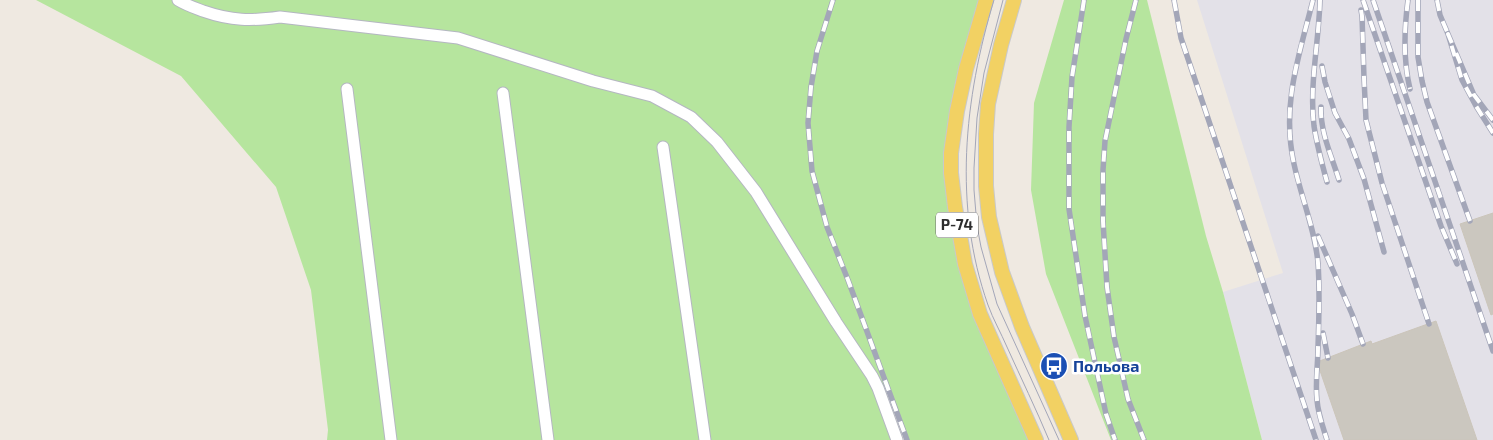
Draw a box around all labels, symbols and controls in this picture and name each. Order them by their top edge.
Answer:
road number: Р-74 [936,212,978,238]
bus stop icon: Польова [1039,351,1069,381]
place label: Польова [1073,356,1139,375]

